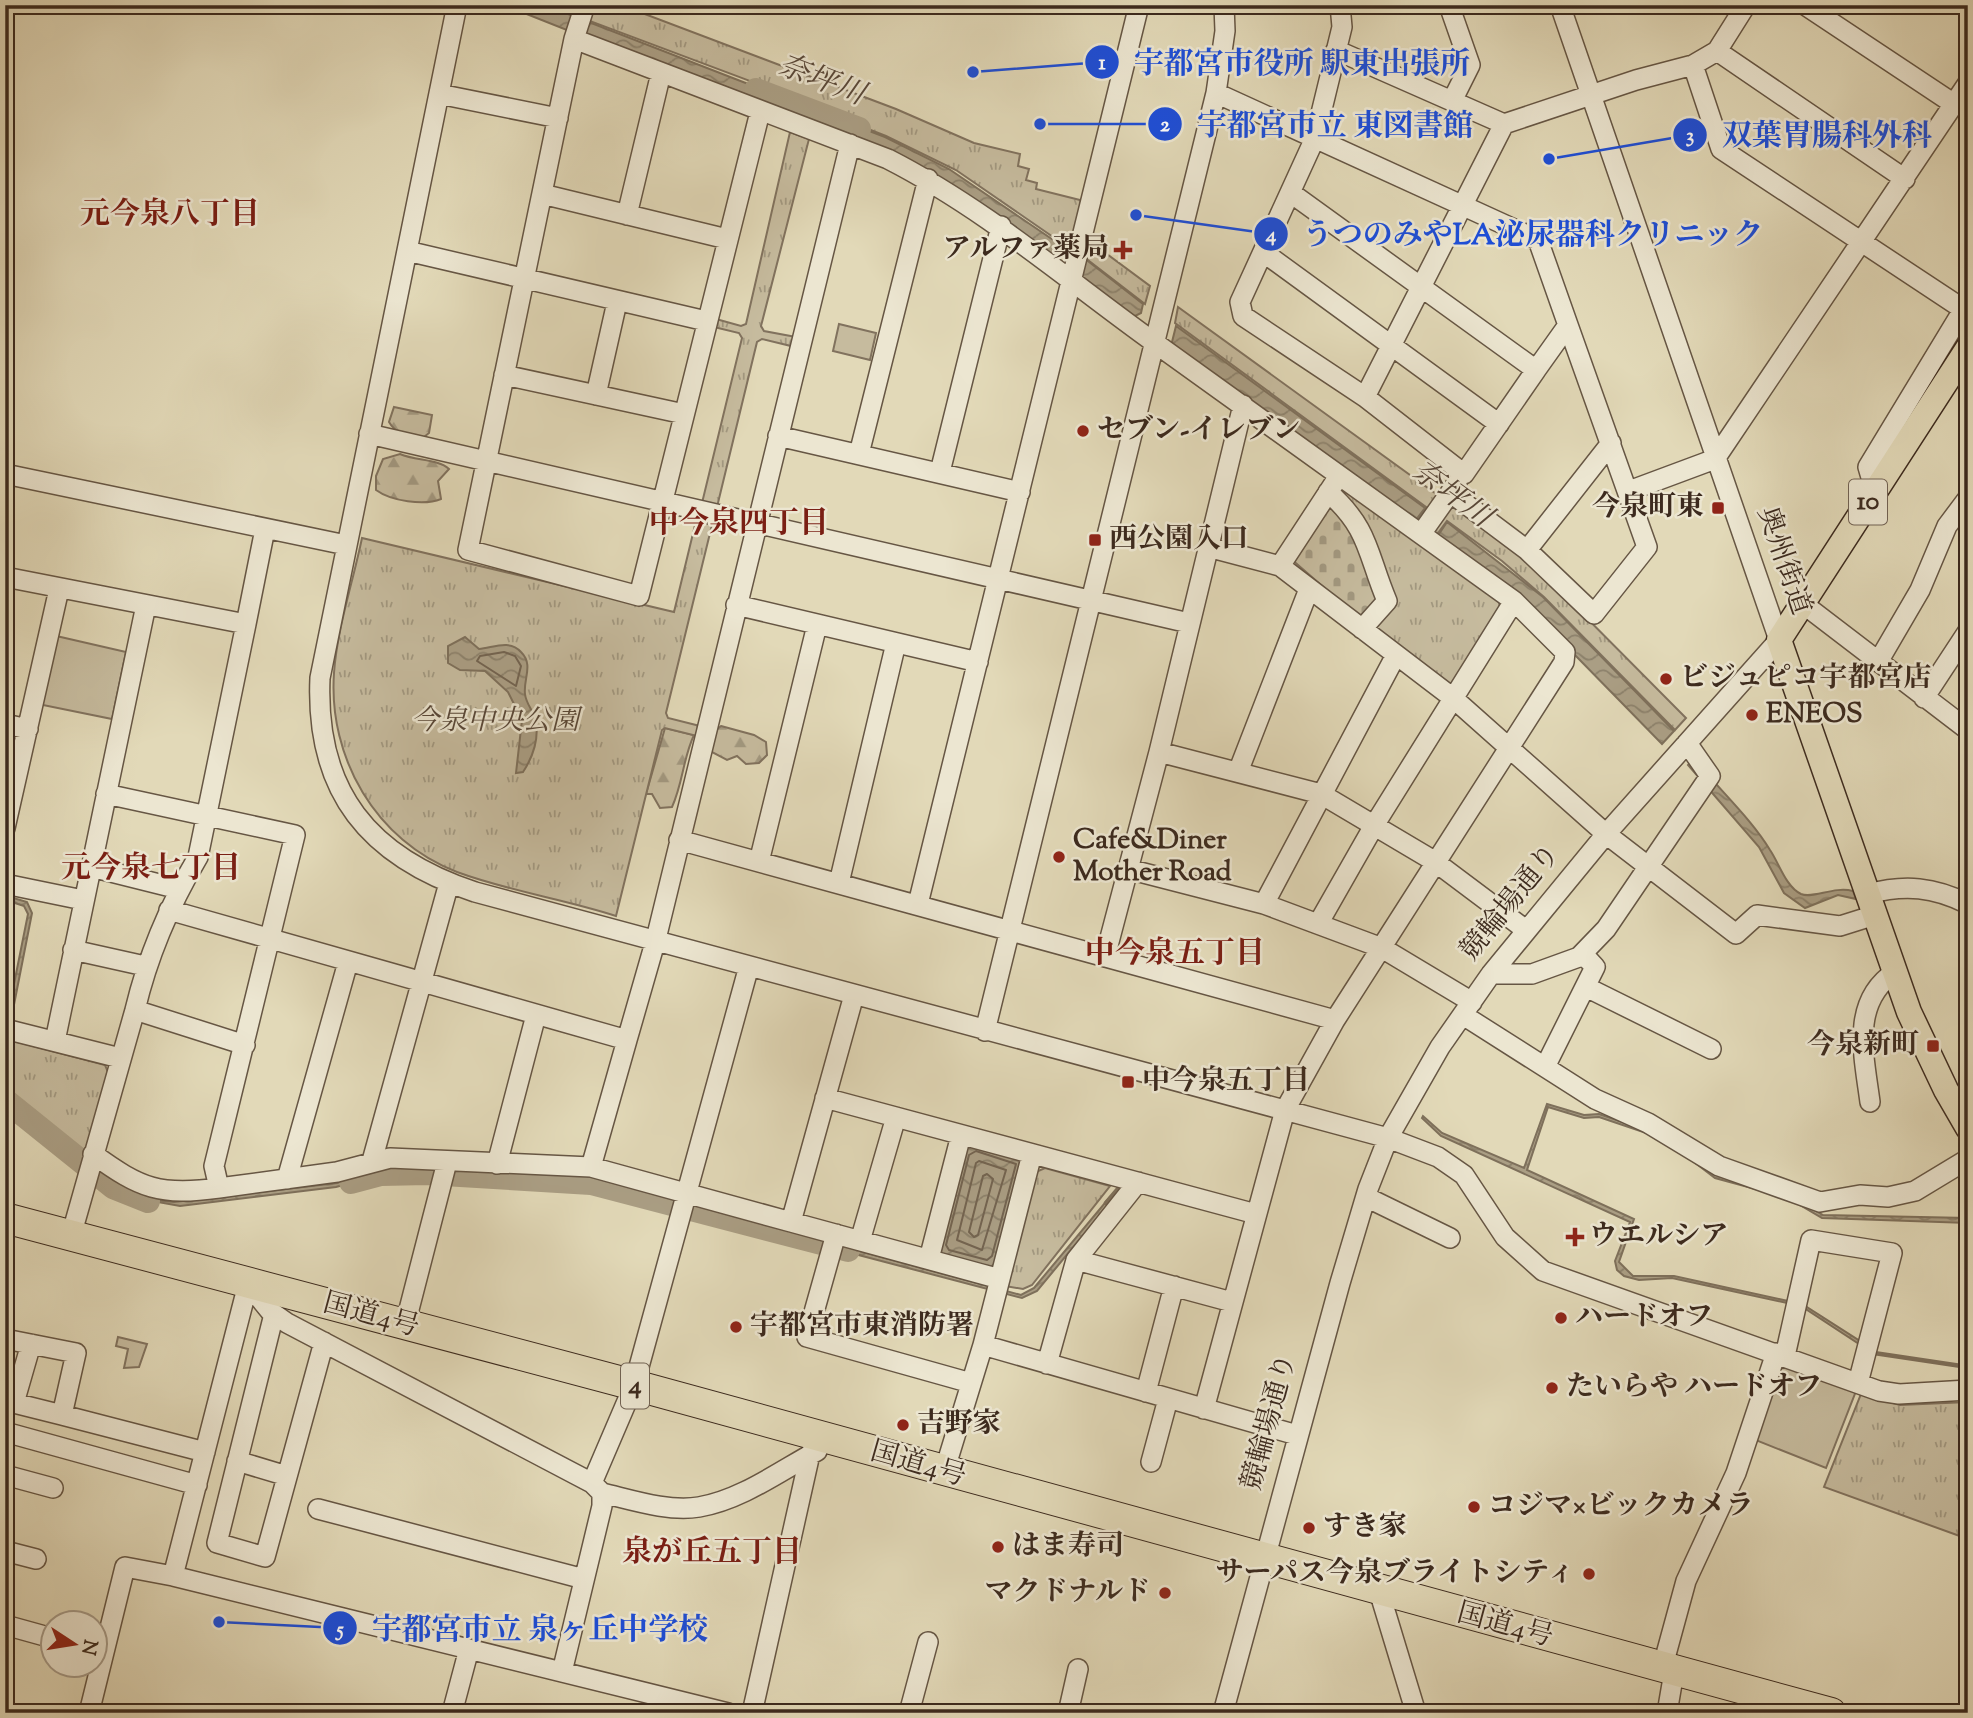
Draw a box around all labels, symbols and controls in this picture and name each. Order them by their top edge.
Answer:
callout: 宇都宮市役所 駅東出張所 [1084,37,1484,88]
text: 宇都宮市役所 駅東出張所 [1134,44,1470,87]
water label: 奈坪川 [771,45,874,118]
text: 1 [1098,49,1106,79]
callout: 宇都宮市立 東図書館 [1148,99,1487,150]
text: 宇都宮市立 東図書館 [1197,106,1473,149]
callout: 双葉胃腸科外科 [1673,109,1946,160]
text: 2 [1160,111,1170,141]
text: 双葉胃腸科外科 [1722,116,1932,159]
text: 3 [1686,122,1694,152]
district label: 元今泉八丁目 [80,194,260,237]
callout: うつのみやLA泌尿器科クリニック [1253,208,1779,259]
text: うつのみやLA泌尿器科クリニック [1303,215,1763,258]
text: 4 [1265,221,1277,251]
place label: アルファ薬局 [943,230,1109,270]
marker: アルファ薬局 [1115,242,1131,258]
place label: セブン-イレブン [1097,411,1300,451]
marker: セブン-イレブン [1075,423,1091,439]
water label: 奈坪川 [1402,451,1502,541]
road number: 10 [1849,480,1887,524]
place label: 今泉町東 [1592,488,1704,528]
marker: 今泉町東 [1710,500,1726,516]
street label: 奥州街道 [1746,502,1820,620]
district label: 中今泉四丁目 [649,503,829,546]
place label: 西公園入口 [1109,520,1249,560]
marker: 西公園入口 [1087,532,1103,548]
place label: ビジュピコ宇都宮店 [1680,659,1931,699]
marker: ビジュピコ宇都宮店 [1658,671,1674,687]
place label: ENEOS [1766,695,1863,735]
park label: 今泉中央公園 [411,702,583,742]
marker: ENEOS [1744,707,1760,723]
place label: Cafe&Diner Mother Road [1073,821,1232,893]
street label: 競輪場通り [1451,836,1571,970]
district label: 元今泉七丁目 [61,848,241,891]
marker: Cafe&Diner Mother Road [1051,849,1067,865]
district label: 中今泉五丁目 [1085,933,1265,976]
place label: 今泉新町 [1807,1026,1919,1066]
marker: 今泉新町 [1925,1038,1941,1054]
place label: 中今泉五丁目 [1142,1062,1310,1102]
marker: 中今泉五丁目 [1120,1074,1136,1090]
place label: ウエルシア [1589,1217,1728,1257]
marker: ウエルシア [1567,1229,1583,1245]
street label: 国道4号 [318,1284,424,1348]
place label: ハードオフ [1575,1298,1713,1338]
place label: 宇都宮市東消防署 [750,1307,974,1347]
marker: ハードオフ [1553,1310,1569,1326]
marker: 宇都宮市東消防署 [728,1319,744,1335]
street label: 競輪場通り [1233,1349,1307,1495]
road number: 4 [621,1364,649,1408]
place label: たいらや ハードオフ [1566,1368,1822,1408]
marker: たいらや ハードオフ [1544,1380,1560,1396]
place label: 吉野家 [917,1405,1001,1445]
marker: 吉野家 [895,1417,911,1433]
street label: 国道4号 [865,1432,971,1498]
place label: コジマ×ビックカメラ [1488,1487,1754,1527]
marker: コジマ×ビックカメラ [1466,1499,1482,1515]
place label: すき家 [1323,1508,1407,1548]
marker: すき家 [1301,1520,1317,1536]
place label: はま寿司 [1012,1527,1124,1567]
district label: 泉が丘五丁目 [622,1532,802,1575]
marker: はま寿司 [990,1539,1006,1555]
place label: サーパス今泉ブライトシティ [1215,1554,1575,1594]
marker: サーパス今泉ブライトシティ [1581,1566,1597,1582]
place label: マクドナルド [984,1573,1151,1613]
marker: マクドナルド [1157,1585,1173,1601]
street label: 国道4号 [1452,1594,1558,1658]
callout: 宇都宮市立 泉ヶ丘中学校 [323,1603,722,1654]
north arrow [38,1610,108,1680]
text: 宇都宮市立 泉ヶ丘中学校 [372,1610,708,1653]
text: 5 [334,1616,344,1646]
text: N [73,1637,103,1657]

